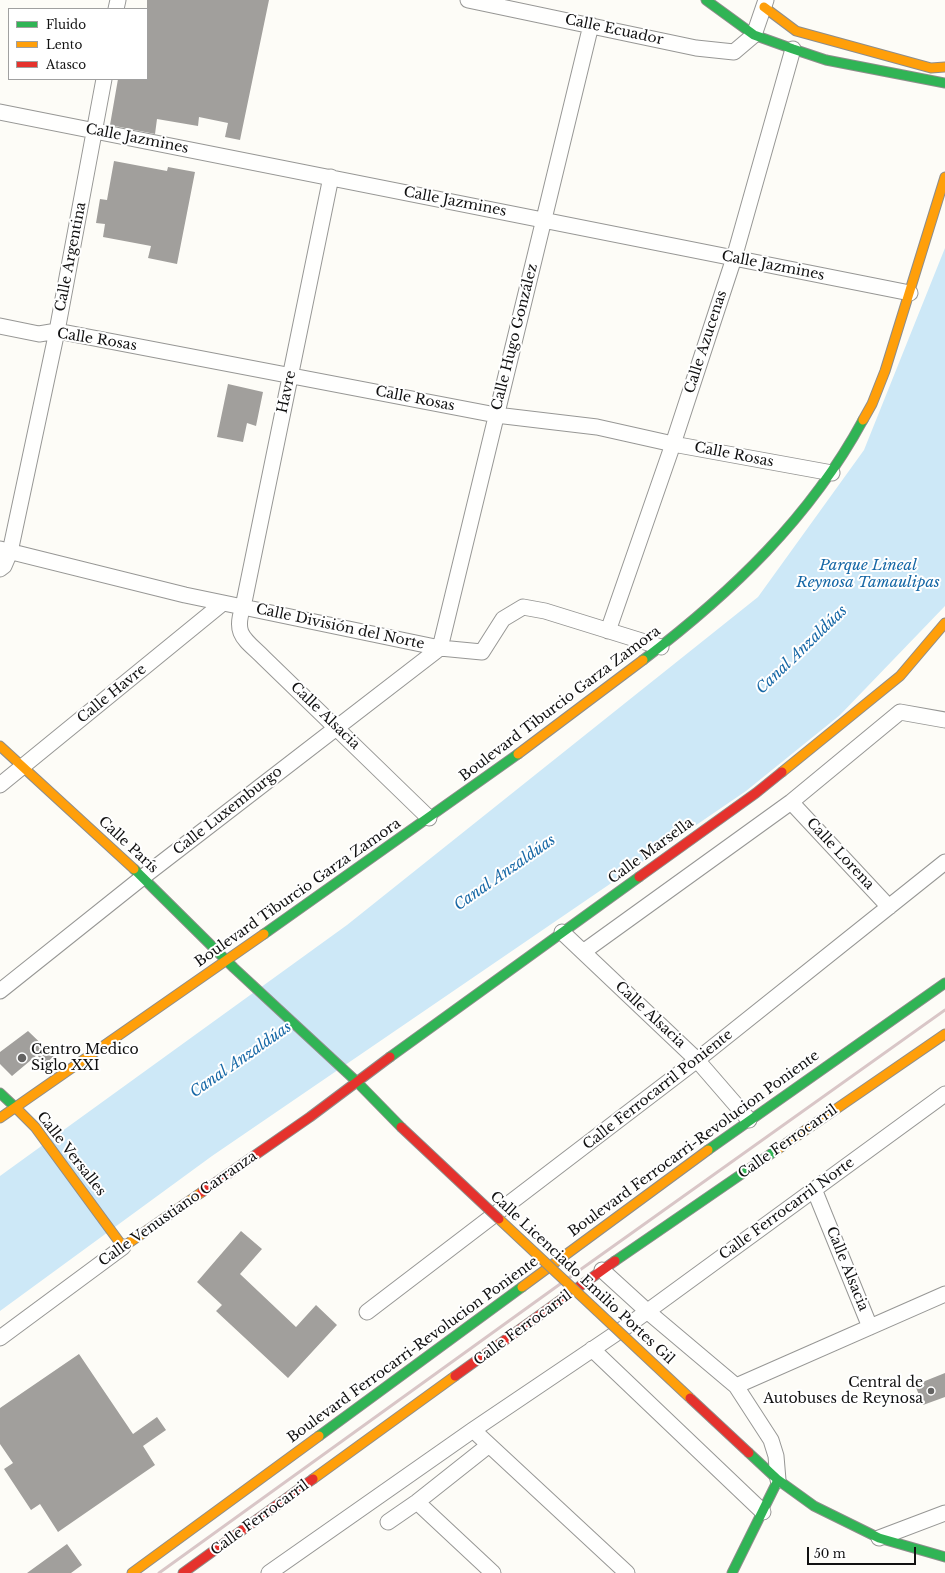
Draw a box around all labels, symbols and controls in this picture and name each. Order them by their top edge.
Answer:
legend [8,8,148,80]
street label: Calle Ecuador [563,11,665,49]
text: Fluido [46,17,86,32]
text: Lento [46,37,82,52]
text: Atasco [46,57,86,72]
street label: Calle Jazmines [84,121,190,157]
street label: Calle Jazmines [402,184,508,220]
street label: Calle Argentina [52,201,90,313]
street label: Calle Jazmines [720,248,826,284]
street label: Calle Hugo González [489,262,541,412]
street label: Calle Azucenas [681,288,731,396]
street label: Calle Rosas [56,325,138,355]
street label: Havre [274,369,300,415]
street label: Calle Rosas [374,383,456,415]
street label: Calle Rosas [693,439,775,471]
water label: Parque Lineal Reynosa Tamaulipas [796,557,940,592]
street label: Calle División del Norte [254,601,426,653]
water label: Canal Anzaldúas [753,602,851,698]
street label: Boulevard Tiburcio Garza Zamora [456,623,664,785]
street label: Calle Havre [74,661,150,727]
street label: Calle Alsacia [287,679,363,753]
street label: Calle Luxemburgo [170,763,286,859]
street label: Calle París [95,813,161,877]
street label: Boulevard Tiburcio Garza Zamora [192,815,404,971]
street label: Calle Marsella [605,815,697,887]
street label: Calle Lorena [803,815,877,893]
water label: Canal Anzaldúas [451,831,559,915]
street label: Calle Alsacia [611,978,689,1052]
water label: Canal Anzaldúas [187,1018,295,1102]
street label: Calle Ferrocarril Poniente [580,1026,736,1154]
place label: Centro Medico Siglo XXI [31,1042,139,1074]
street label: Boulevard Ferrocarri-Revolucion Poniente [565,1047,823,1241]
marker: Centro Medico Siglo XXI [16,1052,28,1064]
street label: Calle Ferrocarril [735,1101,841,1183]
street label: Calle Versalles [33,1109,109,1199]
street label: Calle Venustiano Carranza [96,1148,260,1270]
street label: Calle Ferrocarril Norte [716,1154,858,1264]
street label: Calle Licenciado Emilio Portes Gil [486,1188,678,1368]
street label: Calle Alsacia [822,1224,872,1314]
street label: Boulevard Ferrocarri-Revolucion Poniente [284,1253,542,1447]
street label: Calle Ferrocarril [471,1287,575,1369]
place label: Central de Autobuses de Reynosa [763,1375,923,1408]
marker: Central de Autobuses de Reynosa [926,1386,936,1396]
street label: Calle Ferrocarril [208,1477,312,1559]
scale bar [809,1539,918,1565]
text: 50 m [814,1546,846,1561]

